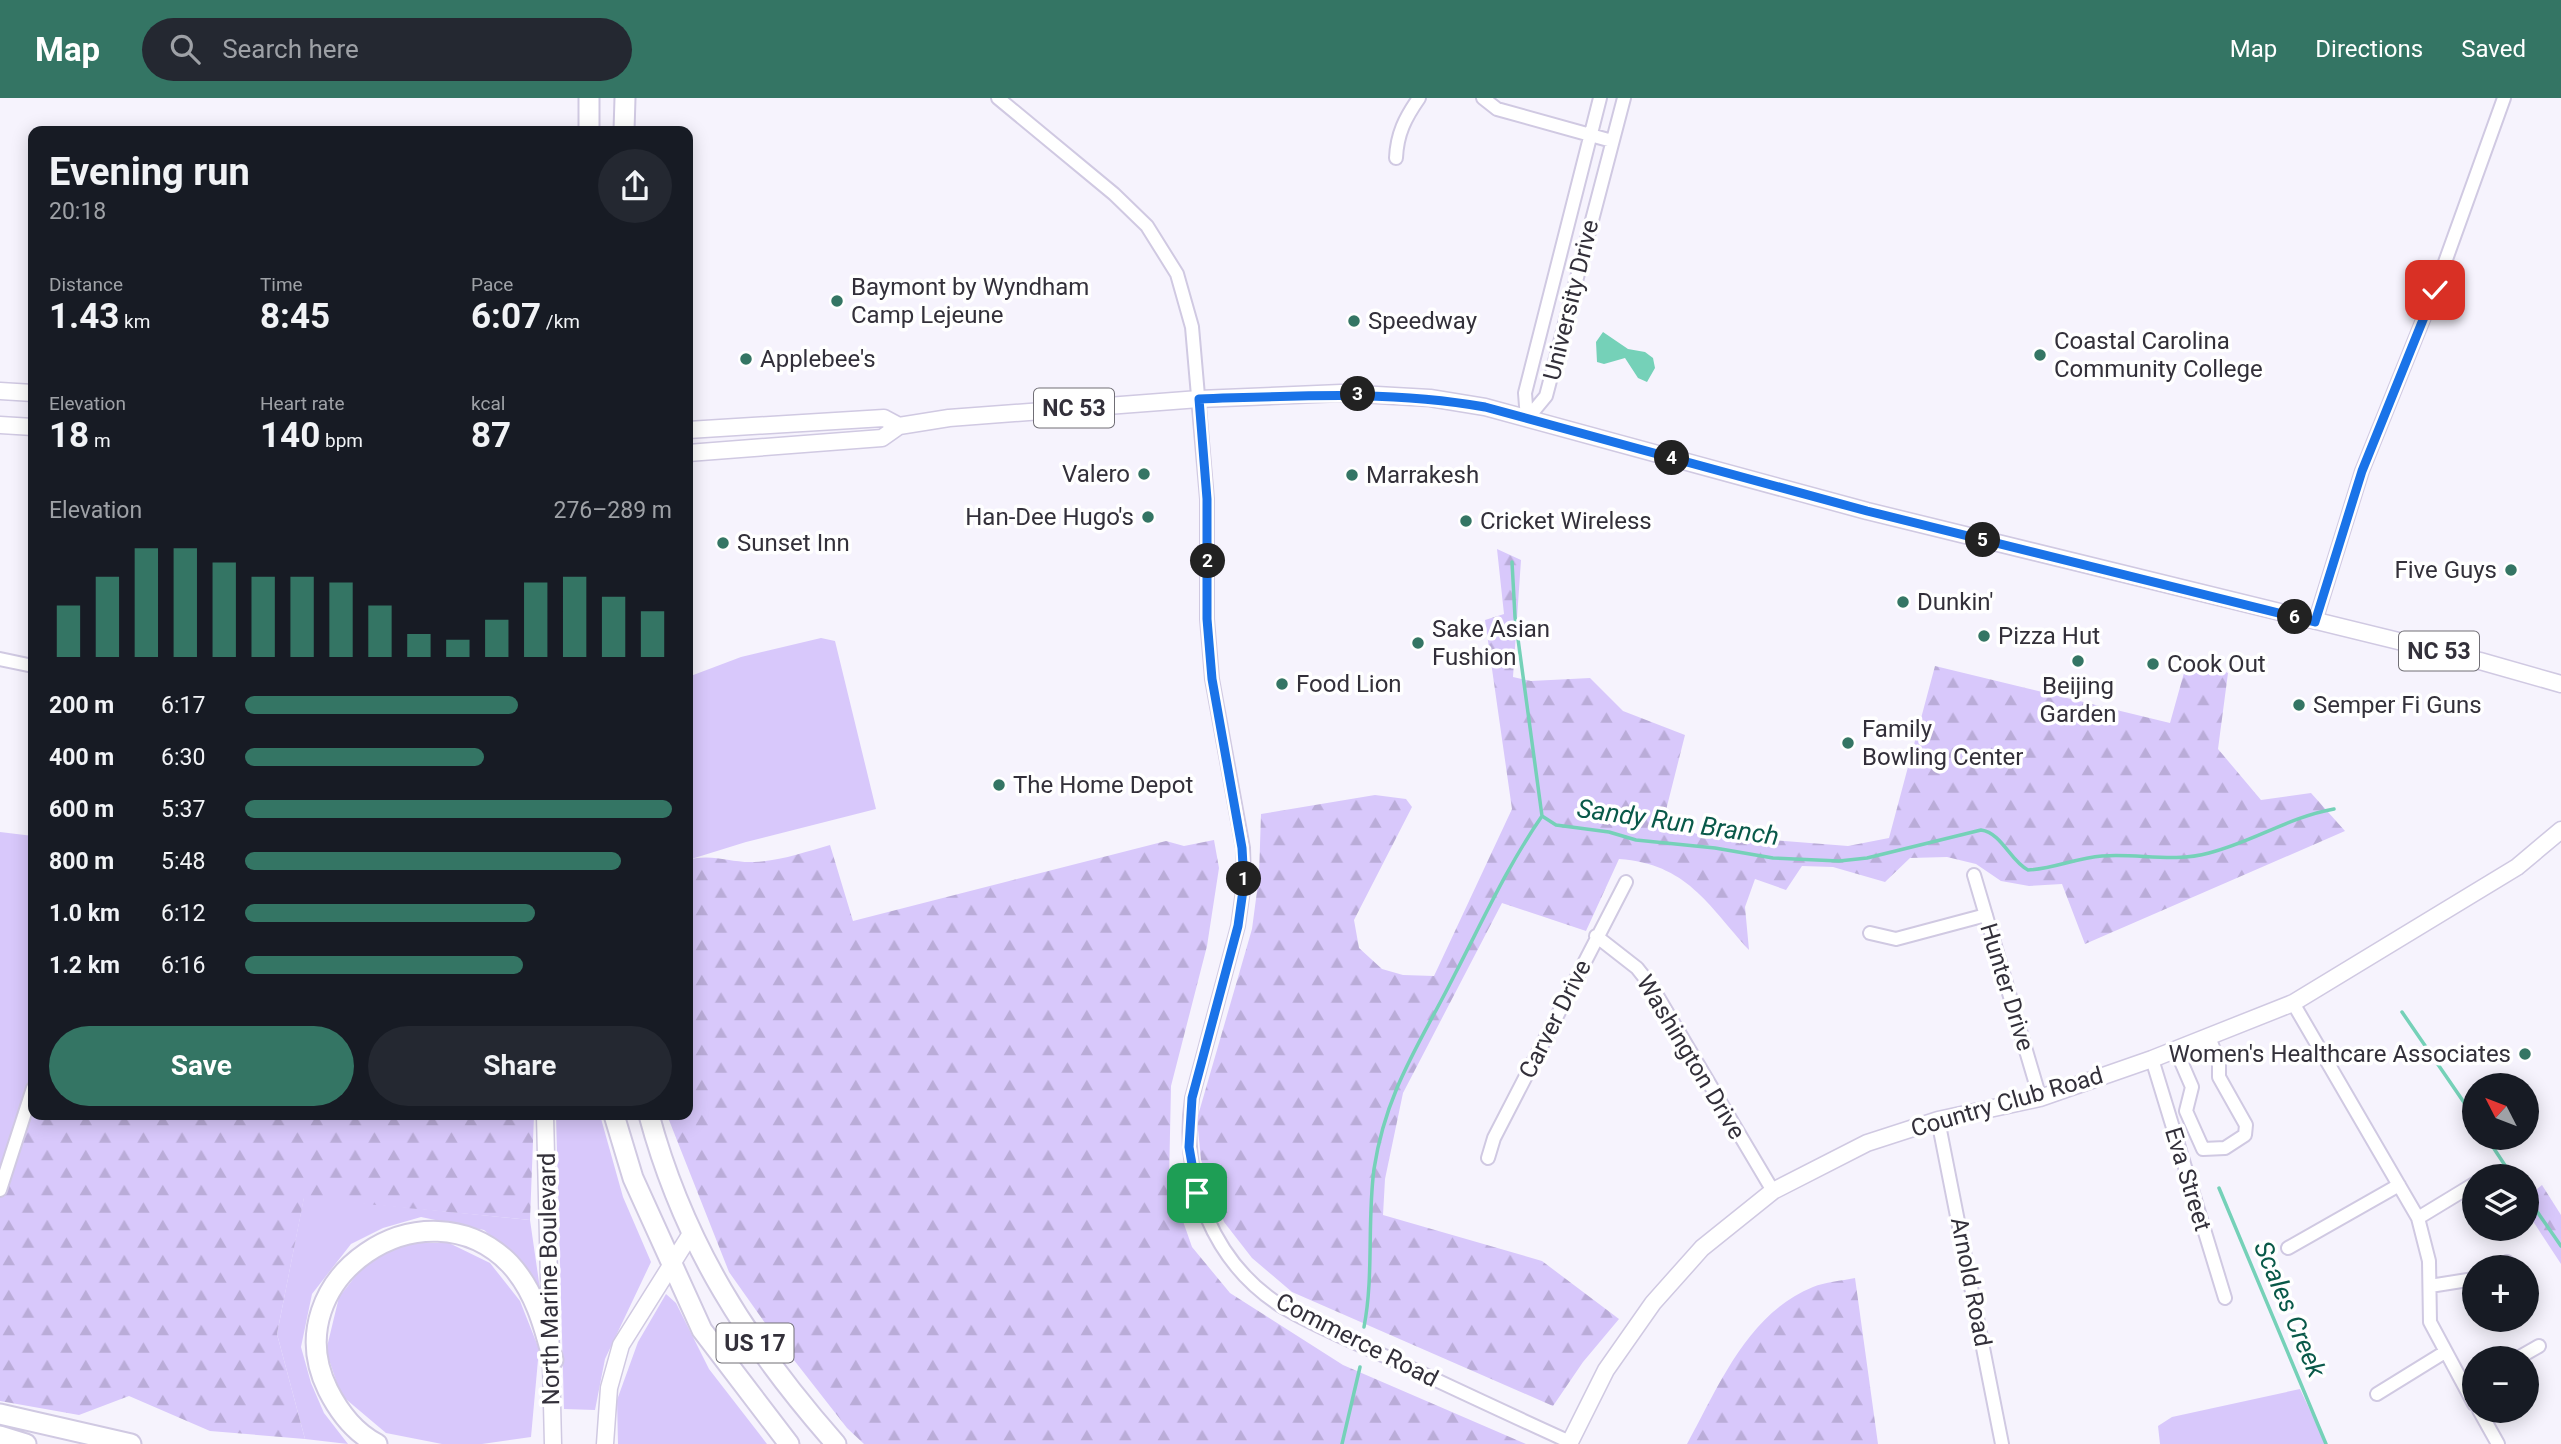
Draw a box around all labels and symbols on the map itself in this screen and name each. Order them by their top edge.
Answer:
street label: University Drive [1538,217,1604,383]
pin [2405,260,2465,320]
place label: Baymont by Wyndham Camp Lejeune [851,273,1089,329]
marker: Baymont by Wyndham Camp Lejeune [829,293,845,309]
place label: Speedway [1368,307,1478,335]
marker: Speedway [1346,313,1362,329]
place label: Coastal Carolina Community College [2054,327,2263,383]
place label: Applebee's [760,345,876,373]
marker: Coastal Carolina Community College [2032,347,2048,363]
marker: Applebee's [738,351,754,367]
pin: 3 [1340,376,1376,412]
road number: NC 53 [1034,388,1114,428]
pin: 4 [1654,440,1690,476]
place label: Valero [1062,460,1130,488]
place label: Marrakesh [1366,461,1479,489]
marker: Valero [1136,466,1152,482]
marker: Marrakesh [1344,467,1360,483]
place label: Han-Dee Hugo's [965,503,1134,531]
place label: Cricket Wireless [1480,507,1652,535]
marker: Han-Dee Hugo's [1140,509,1156,525]
marker: Cricket Wireless [1458,513,1474,529]
pin: 5 [1966,522,2000,558]
place label: Sunset Inn [737,529,850,557]
marker: Sunset Inn [715,535,731,551]
pin: 2 [1190,544,1226,578]
place label: Five Guys [2394,556,2497,584]
marker: Five Guys [2503,562,2519,578]
place label: Dunkin' [1917,588,1993,616]
marker: Dunkin' [1895,594,1911,610]
pin: 6 [2278,600,2312,634]
place label: Sake Asian Fushion [1432,615,1550,671]
place label: Pizza Hut [1998,622,2100,650]
marker: Pizza Hut [1976,628,1992,644]
road number: NC 53 [2399,632,2479,670]
marker: Sake Asian Fushion [1410,635,1426,651]
place label: Cook Out [2167,650,2266,678]
marker: Beijing Garden [2070,653,2086,669]
marker: Cook Out [2145,656,2161,672]
place label: Food Lion [1296,670,1402,698]
place label: Beijing Garden [2040,672,2116,728]
marker: Food Lion [1274,676,1290,692]
place label: Semper Fi Guns [2313,691,2482,719]
marker: Semper Fi Guns [2291,697,2307,713]
place label: Family Bowling Center [1862,715,2023,771]
marker: Family Bowling Center [1840,735,1856,751]
place label: The Home Depot [1013,771,1193,799]
marker: The Home Depot [991,777,1007,793]
water label: Sandy Run Branch [1575,793,1781,851]
pin: 1 [1226,862,1262,896]
street label: Hunter Drive [1974,920,2040,1054]
street label: Carver Drive [1513,955,1597,1083]
street label: Washington Drive [1631,970,1751,1144]
place label: Women's Healthcare Associates [2168,1040,2511,1068]
marker: Women's Healthcare Associates [2517,1046,2533,1062]
street label: Country Club Road [1908,1061,2106,1143]
north arrow [2462,1073,2539,1150]
street label: Eva Street [2159,1124,2217,1234]
street label: North Marine Boulevard [533,1152,565,1406]
pin [1167,1163,1227,1223]
street label: Arnold Road [1945,1215,1997,1349]
water label: Scales Creek [2248,1236,2333,1383]
street label: Commerce Road [1271,1287,1443,1393]
road number: US 17 [716,1324,794,1362]

